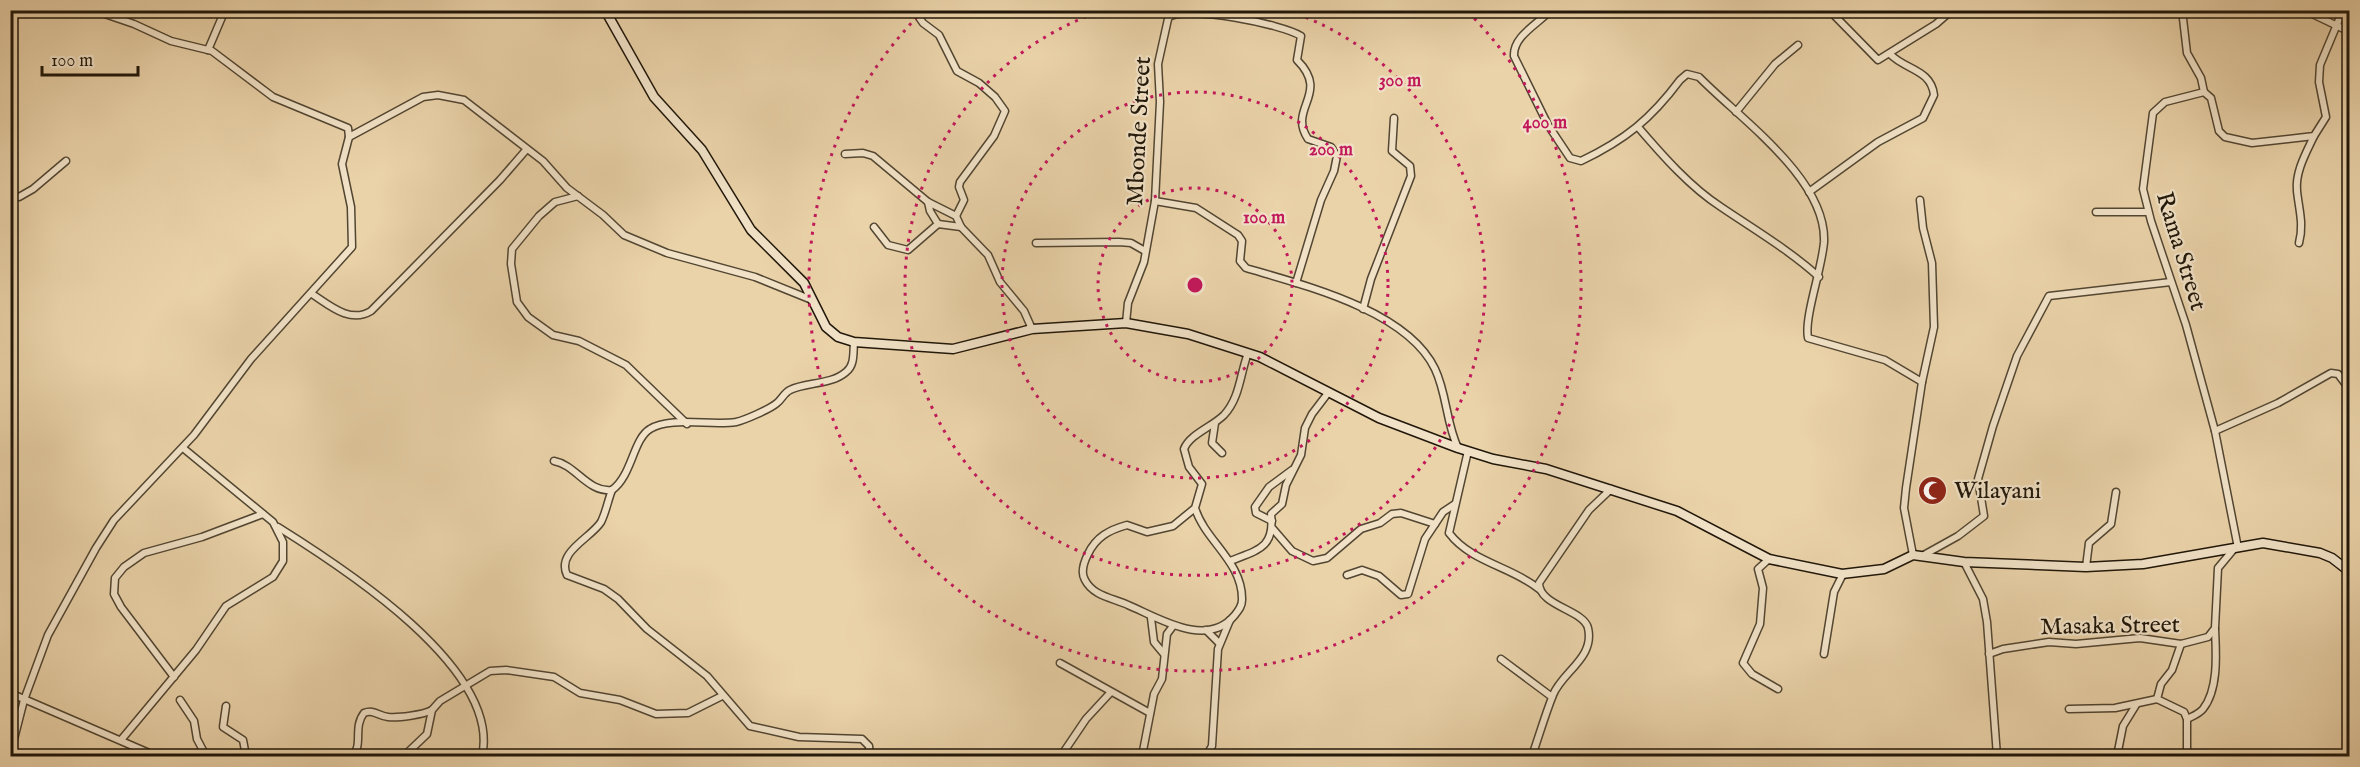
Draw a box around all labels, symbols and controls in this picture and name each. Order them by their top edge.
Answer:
scale bar [42,39,138,77]
text: 100 m [51,50,93,73]
street label: Mbonde Street [1120,56,1159,207]
text: 300 m [1379,70,1421,93]
text: 400 m [1523,112,1567,135]
text: 200 m [1309,139,1353,162]
street label: Rama Street [2148,188,2213,314]
text: 100 m [1243,207,1285,230]
centre of rings [1185,275,1205,295]
mosque icon: Wilayani [1917,474,1949,506]
place label: Wilayani [1954,476,2041,507]
street label: Masaka Street [2040,610,2180,643]

